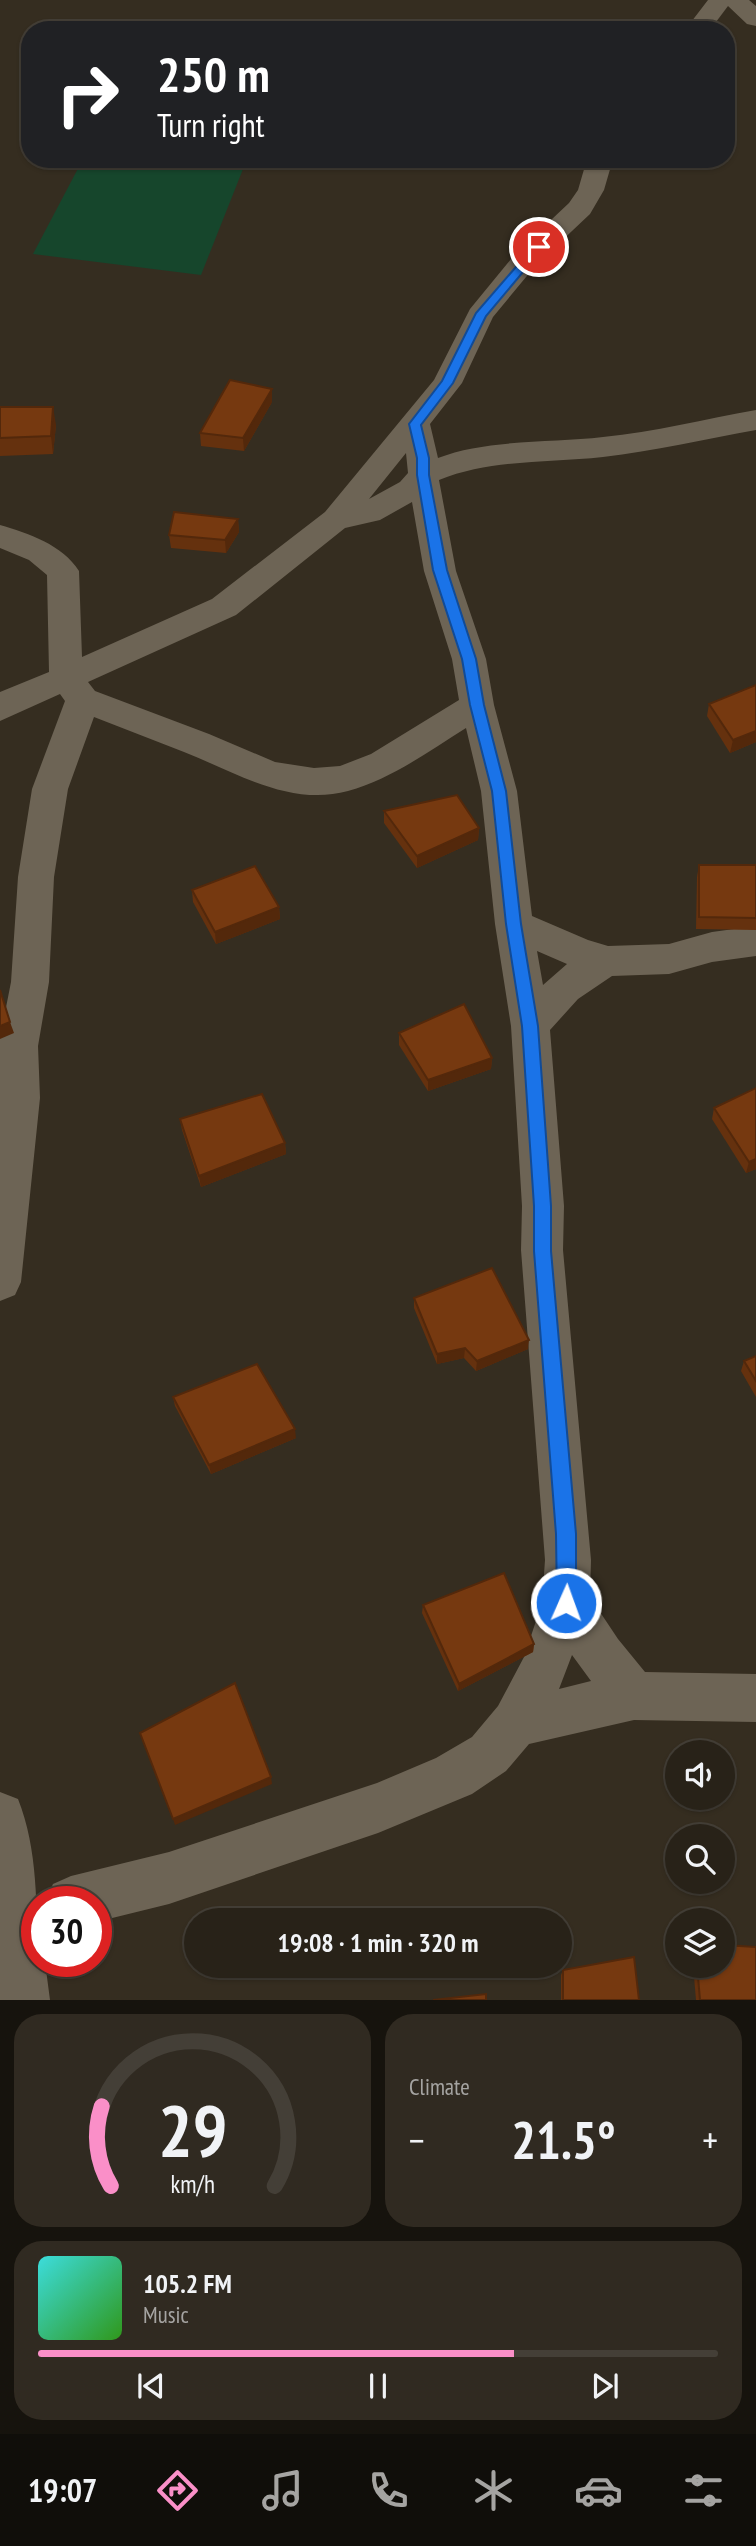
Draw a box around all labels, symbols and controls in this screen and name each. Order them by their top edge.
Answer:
text: 250 m [157,42,270,106]
icon: right [42,49,133,140]
text: Turn right [157,104,265,146]
pin [509,217,569,277]
icon: arrive [520,228,558,266]
position arrow [529,1566,603,1640]
map controls [665,1740,735,1978]
button: sound [665,1740,735,1810]
button: search [665,1824,735,1894]
speed limit sign: 30 [21,1886,112,1977]
button: layers [665,1908,735,1978]
text: 19:08 · 1 min · 320 m [278,1926,478,1959]
text: Climate [409,2072,470,2101]
text: 29 [158,2083,227,2177]
text: 21.5° [511,2106,616,2173]
text: − [409,2115,425,2164]
text: + [702,2115,718,2164]
text: km/h [170,2168,215,2200]
text: 105.2 FM [143,2267,232,2300]
text: Music [143,2300,189,2329]
icon: previous [132,2367,170,2405]
icon: pause [359,2367,397,2405]
icon: next [586,2367,624,2405]
icon: directions [153,2466,202,2515]
icon: music [258,2466,307,2515]
icon: phone [364,2466,413,2515]
icon: climate [469,2466,518,2515]
icon: car [574,2466,623,2515]
icon: filters [679,2466,728,2515]
text: 19:07 [28,2469,97,2511]

